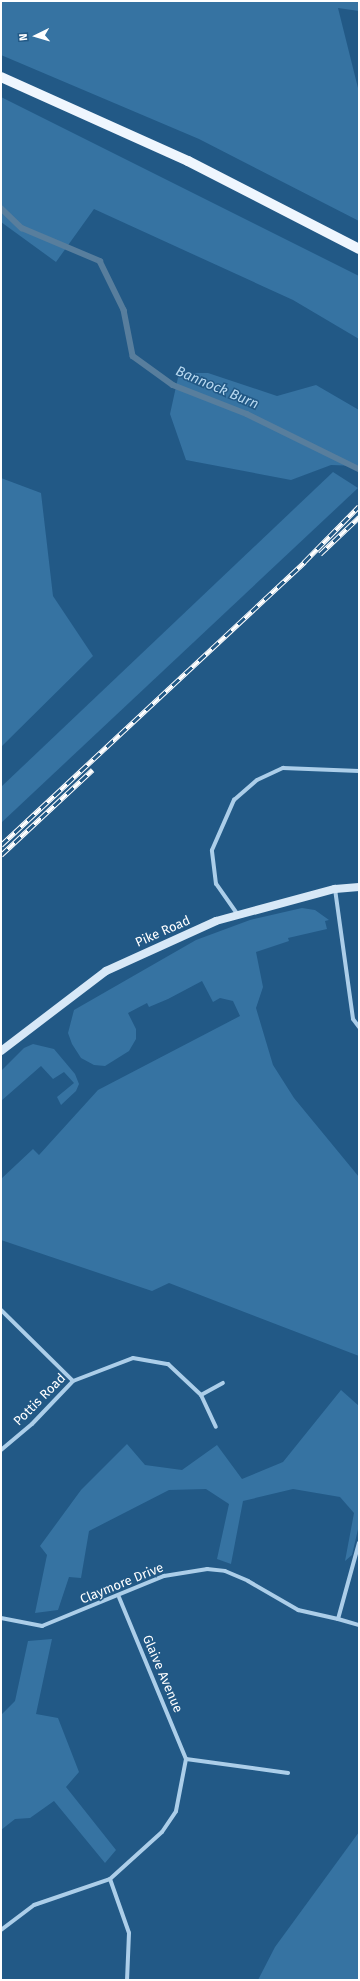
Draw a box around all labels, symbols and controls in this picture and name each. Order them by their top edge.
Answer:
north arrow [16,16,56,56]
text: N [17,33,30,41]
water label: Bannock Burn [173,363,261,413]
street label: Pike Road [133,913,193,951]
street label: Pottis Road [11,1371,69,1429]
street label: Claymore Drive [78,1560,166,1608]
street label: Glaive Avenue [139,1633,185,1715]

